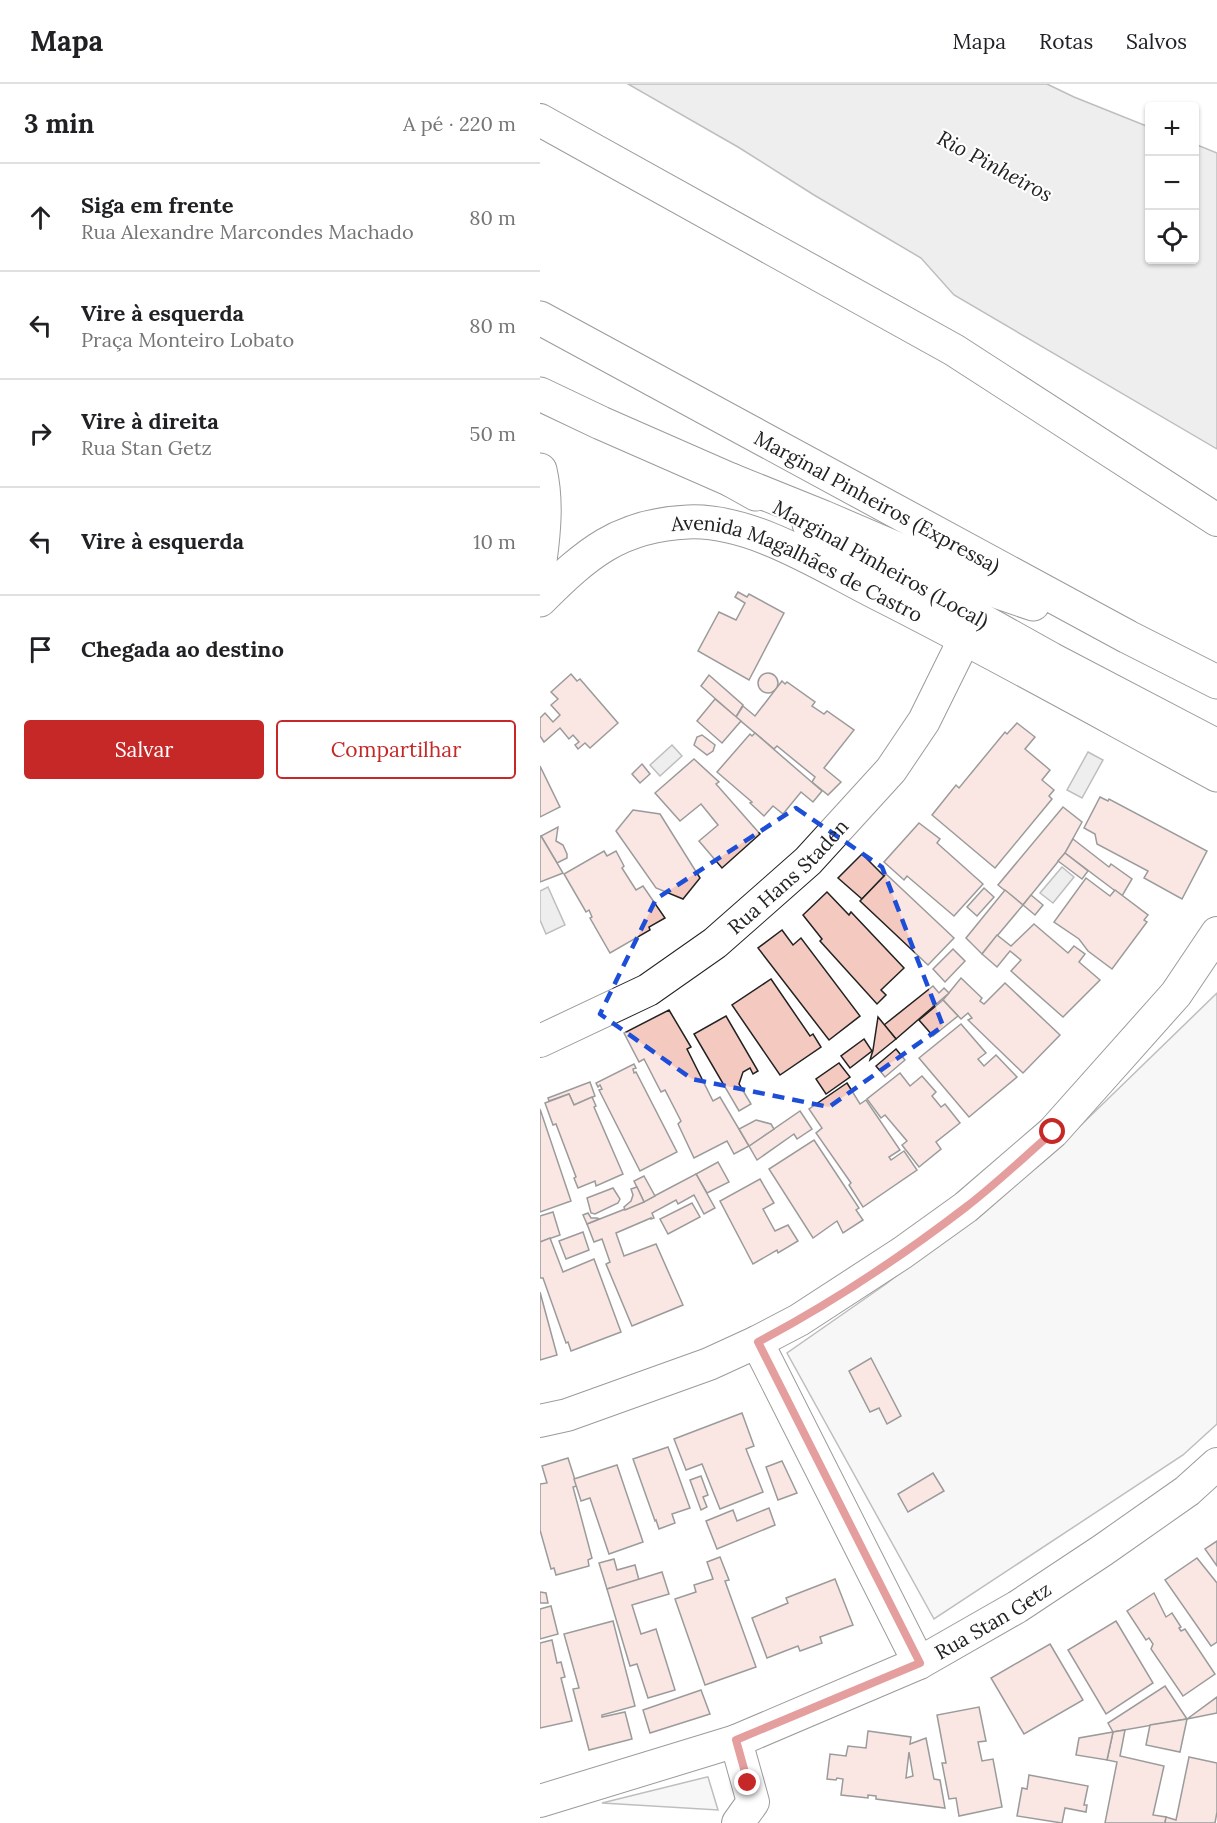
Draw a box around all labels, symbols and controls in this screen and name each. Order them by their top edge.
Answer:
text: Mapa [30,23,103,59]
text: Mapa [953,28,1006,55]
text: Rotas [1039,28,1093,55]
text: Salvos [1126,28,1187,55]
map controls [1145,102,1199,264]
button: + [1145,102,1199,156]
text: 3 min [24,107,94,140]
text: A pé · 220 m [403,111,516,136]
water label: Rio Pinheiros [933,124,1057,208]
button: − [1145,156,1199,210]
text: Siga em frente [81,191,234,219]
icon: ahead [24,201,57,234]
text: 80 m [469,205,516,230]
button: locate [1145,210,1199,264]
text: Rua Alexandre Marcondes Machado [81,219,414,244]
text: Vire à esquerda [81,299,244,327]
icon: left [24,309,57,342]
text: 80 m [469,313,516,338]
text: Praça Monteiro Lobato [81,327,294,352]
text: Vire à direita [81,407,219,435]
icon: right [24,417,57,450]
text: 50 m [470,421,516,446]
street label: Marginal Pinheiros (Expressa) [750,424,1005,579]
text: Rua Stan Getz [81,435,212,460]
street label: Marginal Pinheiros (Local) [768,494,993,635]
street label: Avenida Magalhães de Castro [669,509,927,627]
icon: left [24,525,57,558]
text: Vire à esquerda [81,527,244,555]
text: 10 m [473,529,516,554]
icon: arrive [24,633,57,666]
text: Chegada ao destino [81,635,284,663]
button: Salvar [24,720,264,779]
button: Compartilhar [276,720,516,779]
street label: Rua Hans Staden [722,813,853,939]
route start [1039,1118,1065,1144]
street label: Rua Stan Getz [930,1576,1055,1664]
route end [734,1769,760,1795]

